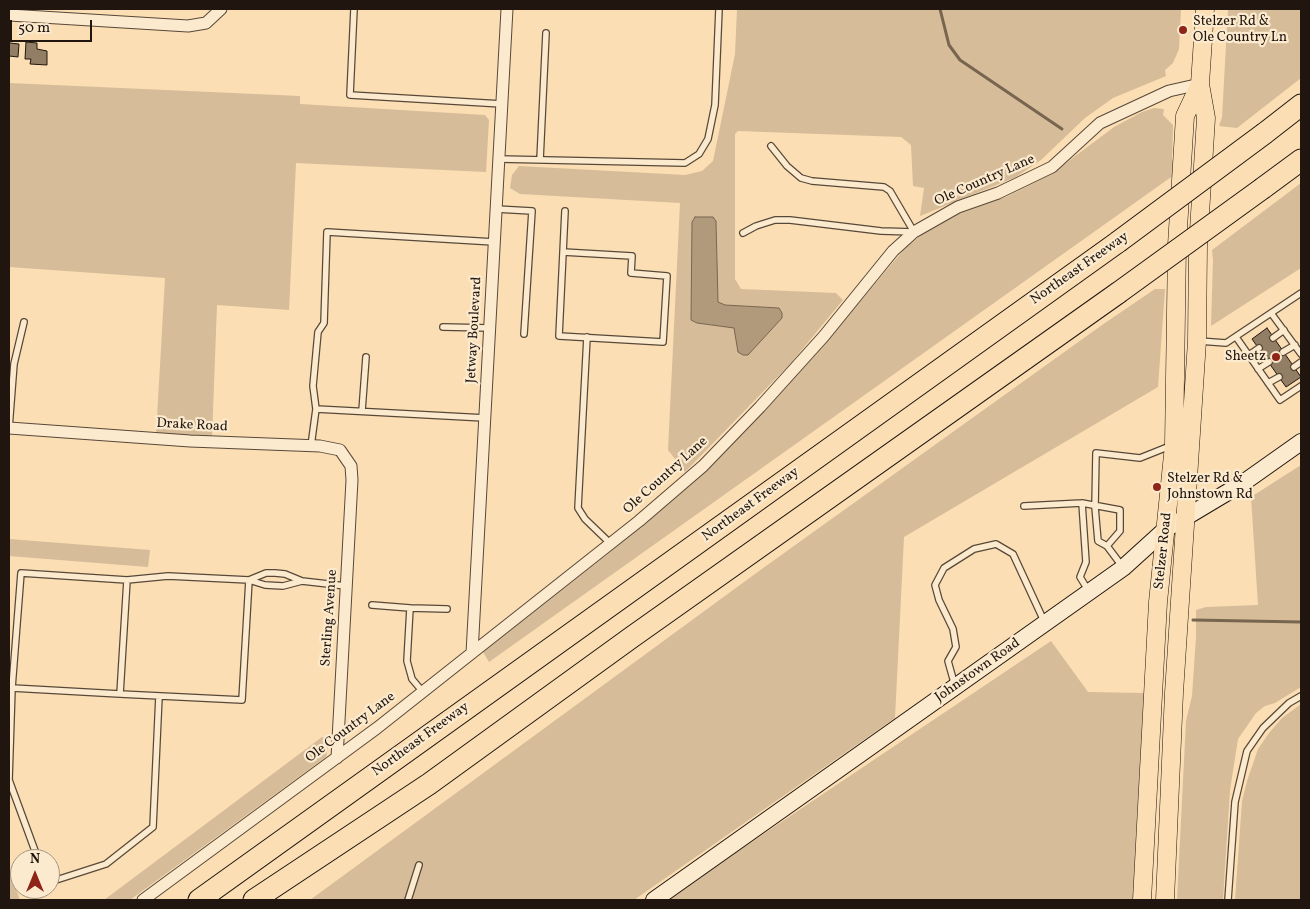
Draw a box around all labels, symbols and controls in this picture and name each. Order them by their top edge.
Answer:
scale bar [12,10,95,42]
place label: Stelzer Rd & Ole Country Ln [1193,14,1287,46]
text: 50 m [18,18,50,39]
marker: Stelzer Rd & Ole Country Ln [1177,24,1189,36]
street label: Ole Country Lane [932,151,1038,211]
street label: Northeast Freeway [1028,229,1132,309]
street label: Jetway Boulevard [464,276,486,384]
place label: Sheetz [1225,349,1266,365]
marker: Sheetz [1270,351,1282,363]
street label: Drake Road [156,416,228,436]
street label: Ole Country Lane [620,434,712,518]
street label: Northeast Freeway [699,464,803,546]
place label: Stelzer Rd & Johnstown Rd [1167,471,1253,504]
marker: Stelzer Rd & Johnstown Rd [1151,481,1163,493]
street label: Stelzer Road [1152,512,1176,590]
street label: Sterling Avenue [318,569,342,667]
street label: Johnstown Road [932,635,1024,707]
street label: Ole Country Lane [303,689,399,767]
street label: Northeast Freeway [369,699,473,781]
north arrow [10,849,60,899]
text: N [30,850,40,869]

